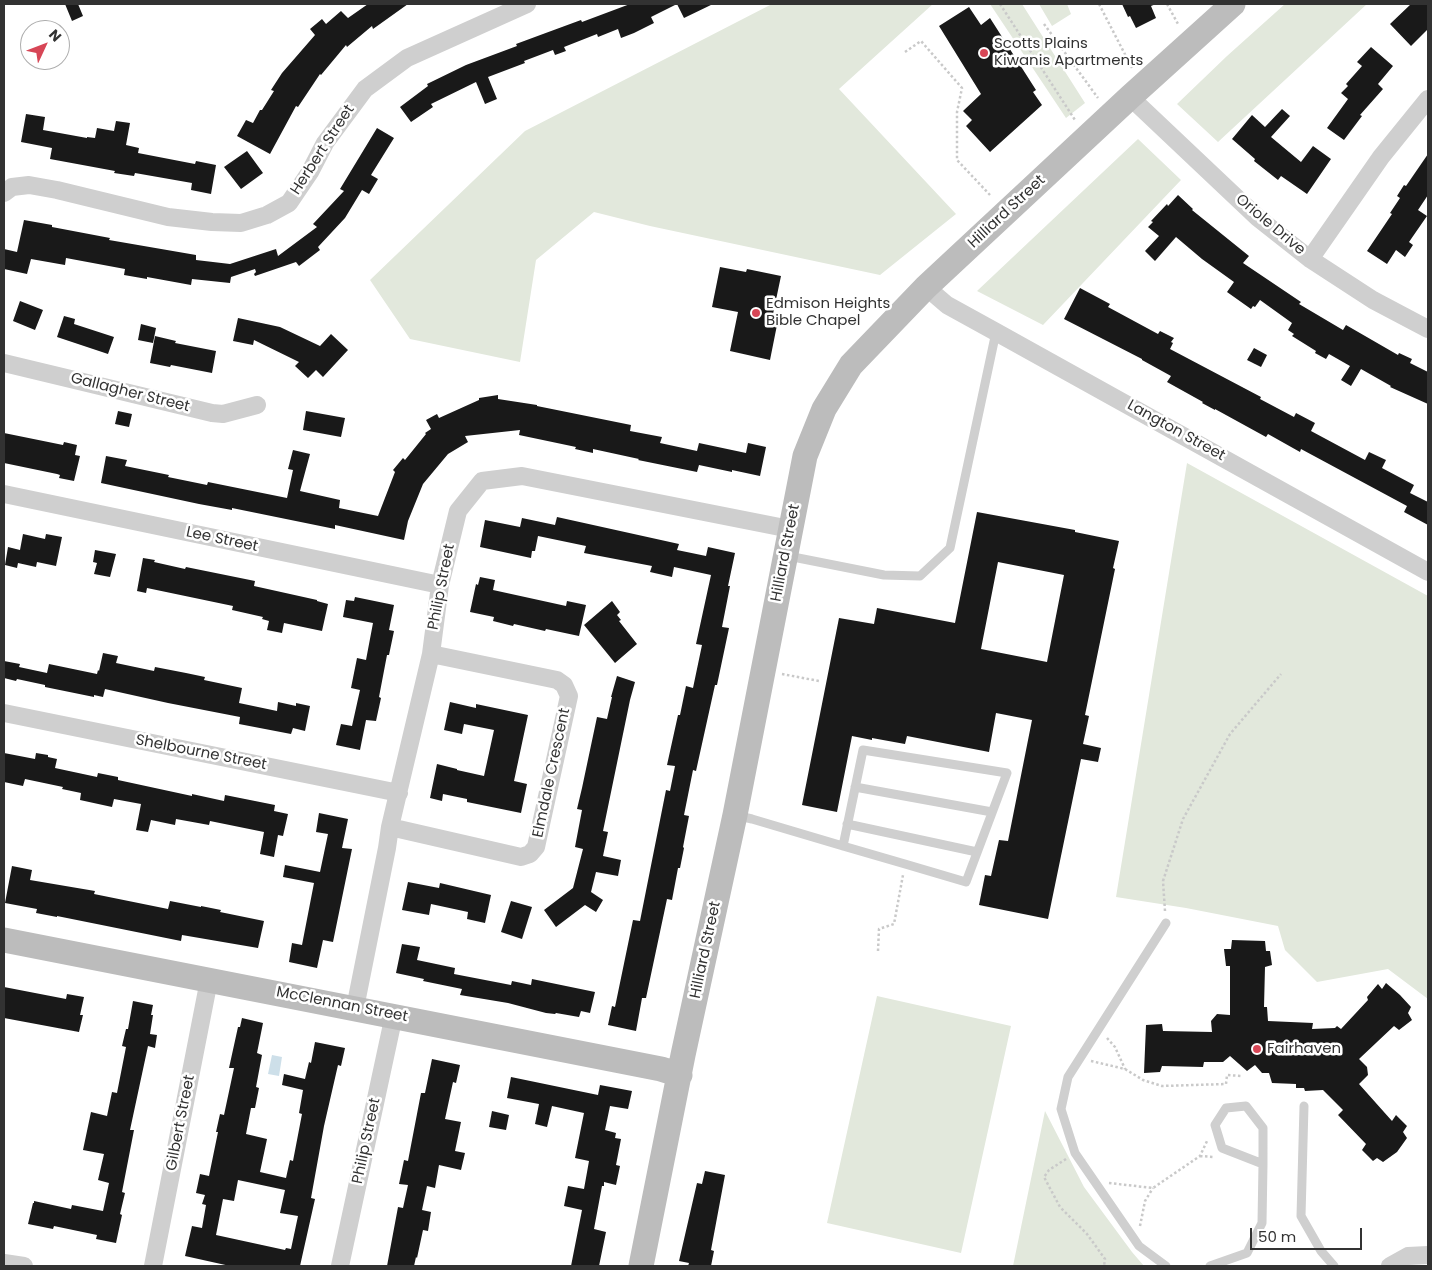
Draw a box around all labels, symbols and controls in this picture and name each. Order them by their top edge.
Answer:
north arrow [20,20,70,70]
text: N [44,25,66,46]
place label: Scotts Plains Kiwanis Apartments [994,35,1143,70]
marker: Scotts Plains Kiwanis Apartments [978,47,990,59]
street label: Herbert Street [287,102,359,198]
street label: Hilliard Street [965,172,1049,252]
street label: Oriole Drive [1232,191,1308,259]
place label: Edmison Heights Bible Chapel [766,295,890,330]
marker: Edmison Heights Bible Chapel [750,307,762,319]
street label: Gallagher Street [69,370,191,416]
street label: Langton Street [1124,397,1228,465]
street label: Hilliard Street [768,503,804,603]
street label: Lee Street [184,524,260,556]
street label: Philip Street [425,542,459,632]
street label: Elmdale Crescent [529,707,575,839]
street label: Shelbourne Street [134,731,268,775]
street label: Hilliard Street [687,900,725,1000]
street label: McClennan Street [275,983,409,1027]
place label: Fairhaven [1267,1040,1341,1058]
marker: Fairhaven [1251,1043,1263,1055]
street label: Gilbert Street [163,1073,199,1173]
street label: Philip Street [349,1096,385,1186]
scale bar [1252,1218,1364,1250]
text: 50 m [1258,1226,1296,1247]

